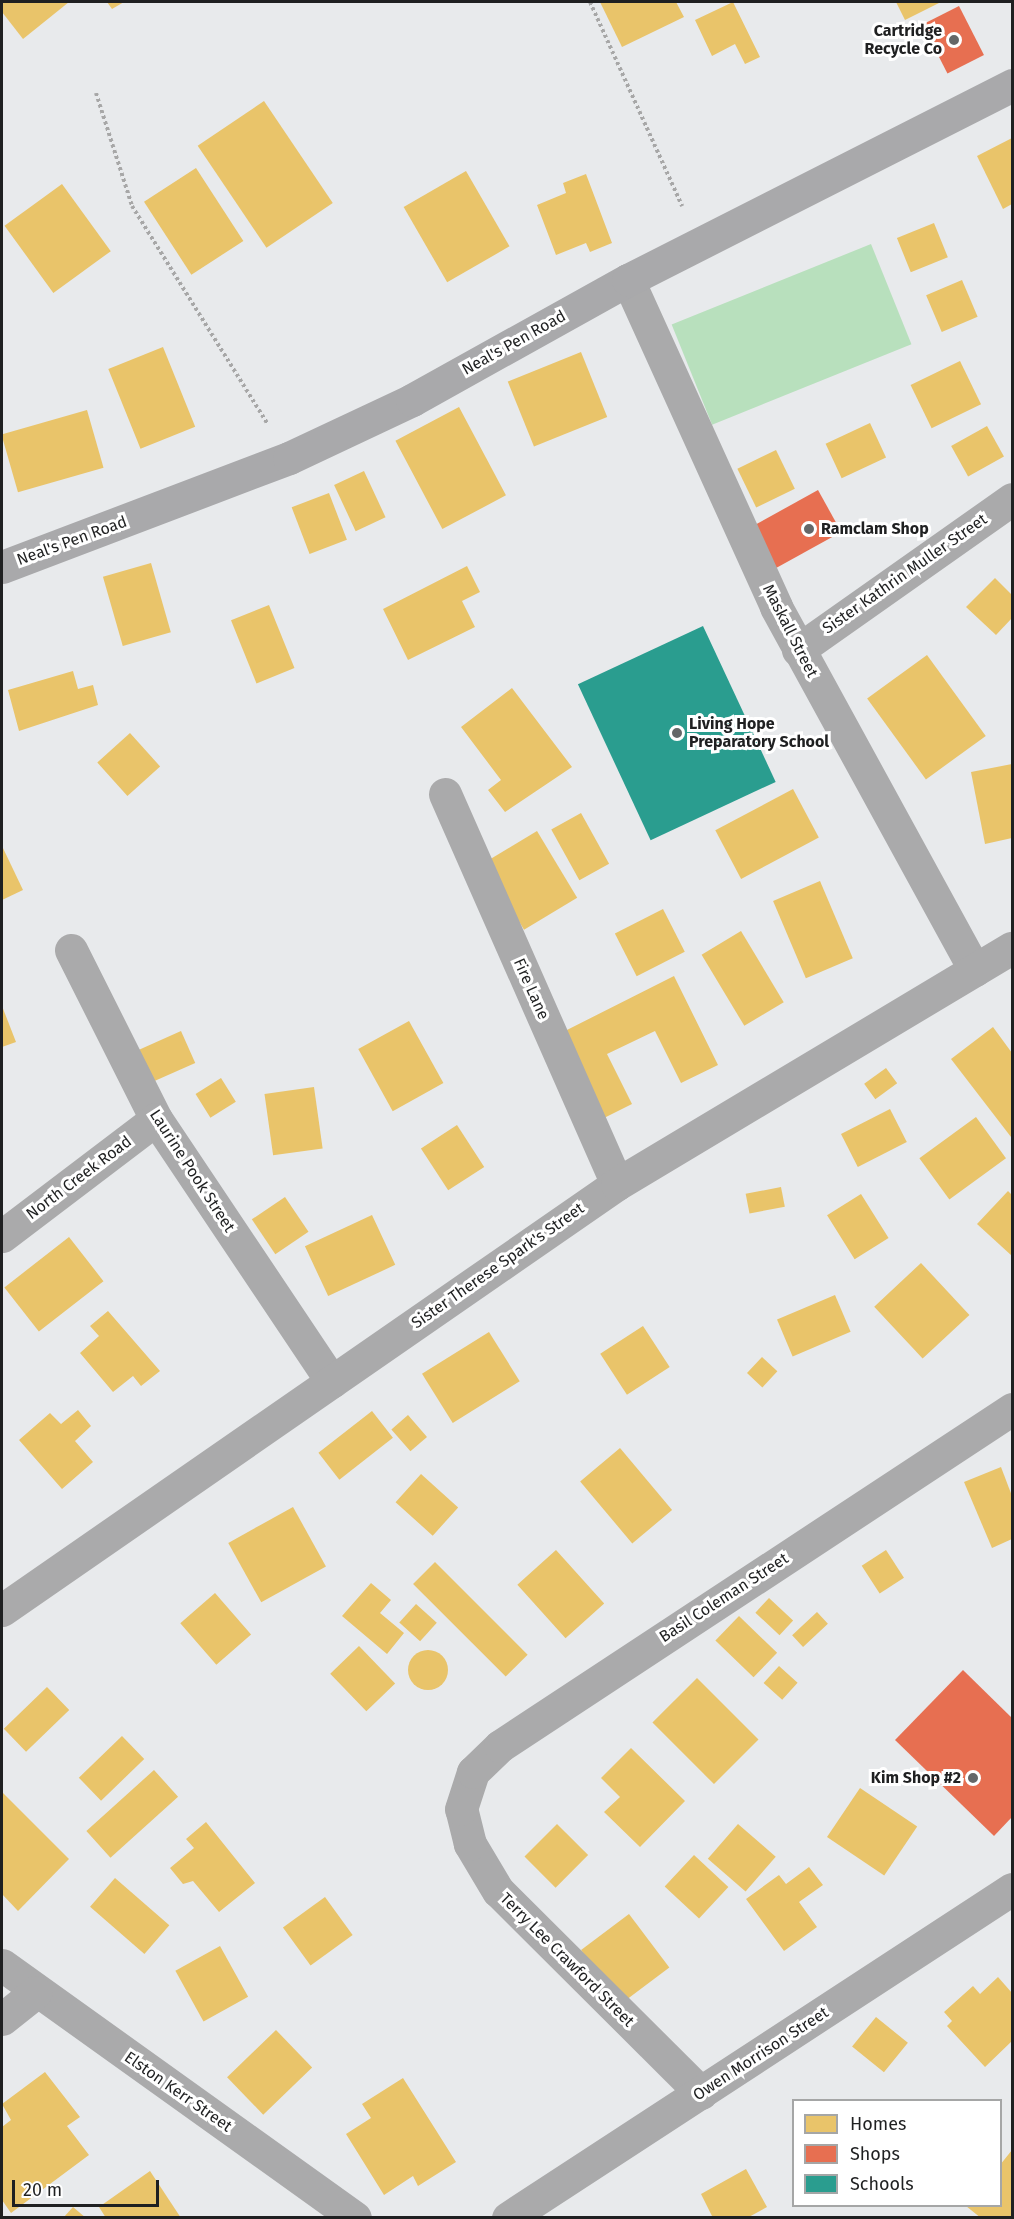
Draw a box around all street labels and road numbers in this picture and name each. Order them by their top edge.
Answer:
street label: Neal's Pen Road [459,307,569,379]
street label: Sister Kathrin Muller Street [819,510,991,638]
street label: Neal's Pen Road [14,512,130,570]
street label: Maskall Street [758,581,822,681]
street label: Fire Lane [509,955,553,1023]
street label: Laurine Pook Street [145,1106,239,1236]
street label: North Creek Road [22,1132,136,1224]
street label: Sister Therese Spark's Street [408,1199,588,1333]
street label: Basil Coleman Street [656,1549,792,1647]
street label: Terry Lee Crawford Street [496,1889,638,2031]
street label: Owen Morrison Street [690,2003,832,2105]
street label: Elston Kerr Street [120,2048,236,2136]

